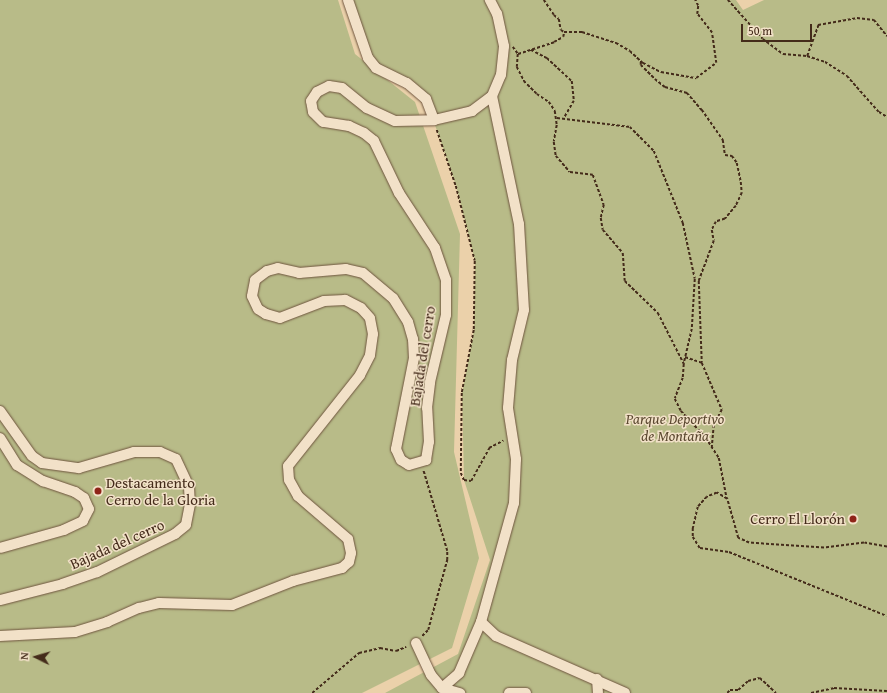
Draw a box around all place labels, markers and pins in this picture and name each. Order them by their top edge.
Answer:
place label: Destacamento Cerro de la Gloria [106,473,215,508]
marker: Destacamento Cerro de la Gloria [93,486,103,496]
place label: Cerro El Llorón [750,510,845,528]
marker: Cerro El Llorón [848,514,858,524]

